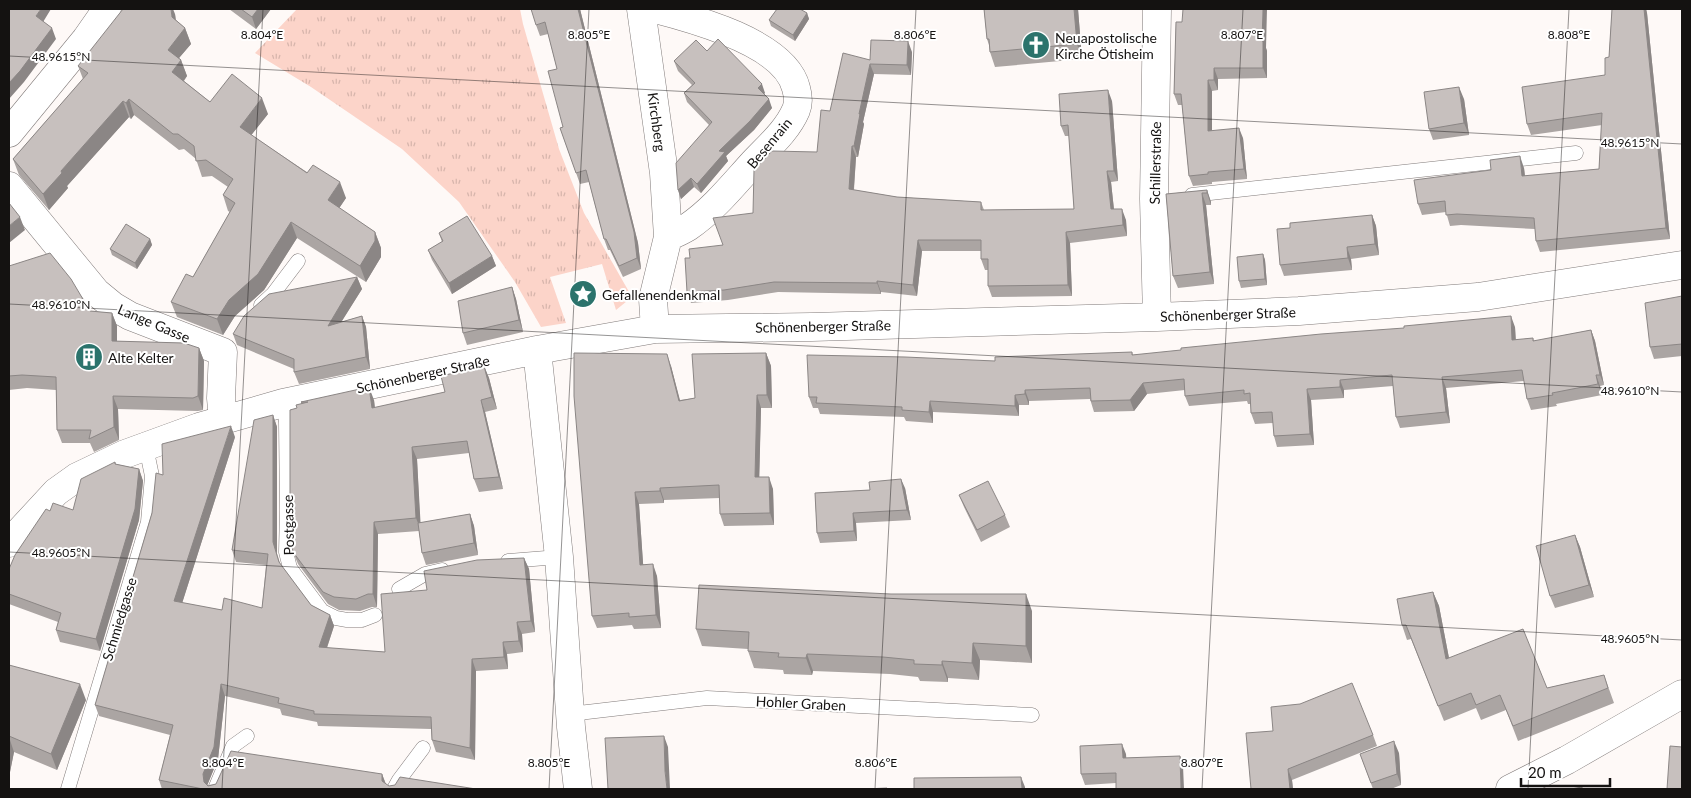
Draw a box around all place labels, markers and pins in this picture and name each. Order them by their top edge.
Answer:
place label: Neuapostolische Kirche Ötisheim [1055,29,1157,62]
church icon: Neuapostolische Kirche Ötisheim [1021,30,1051,60]
place icon: Gefallenendenkmal [568,279,598,309]
place label: Gefallenendenkmal [602,286,720,303]
building icon: Alte Kelter [74,342,104,372]
place label: Alte Kelter [108,349,174,366]

